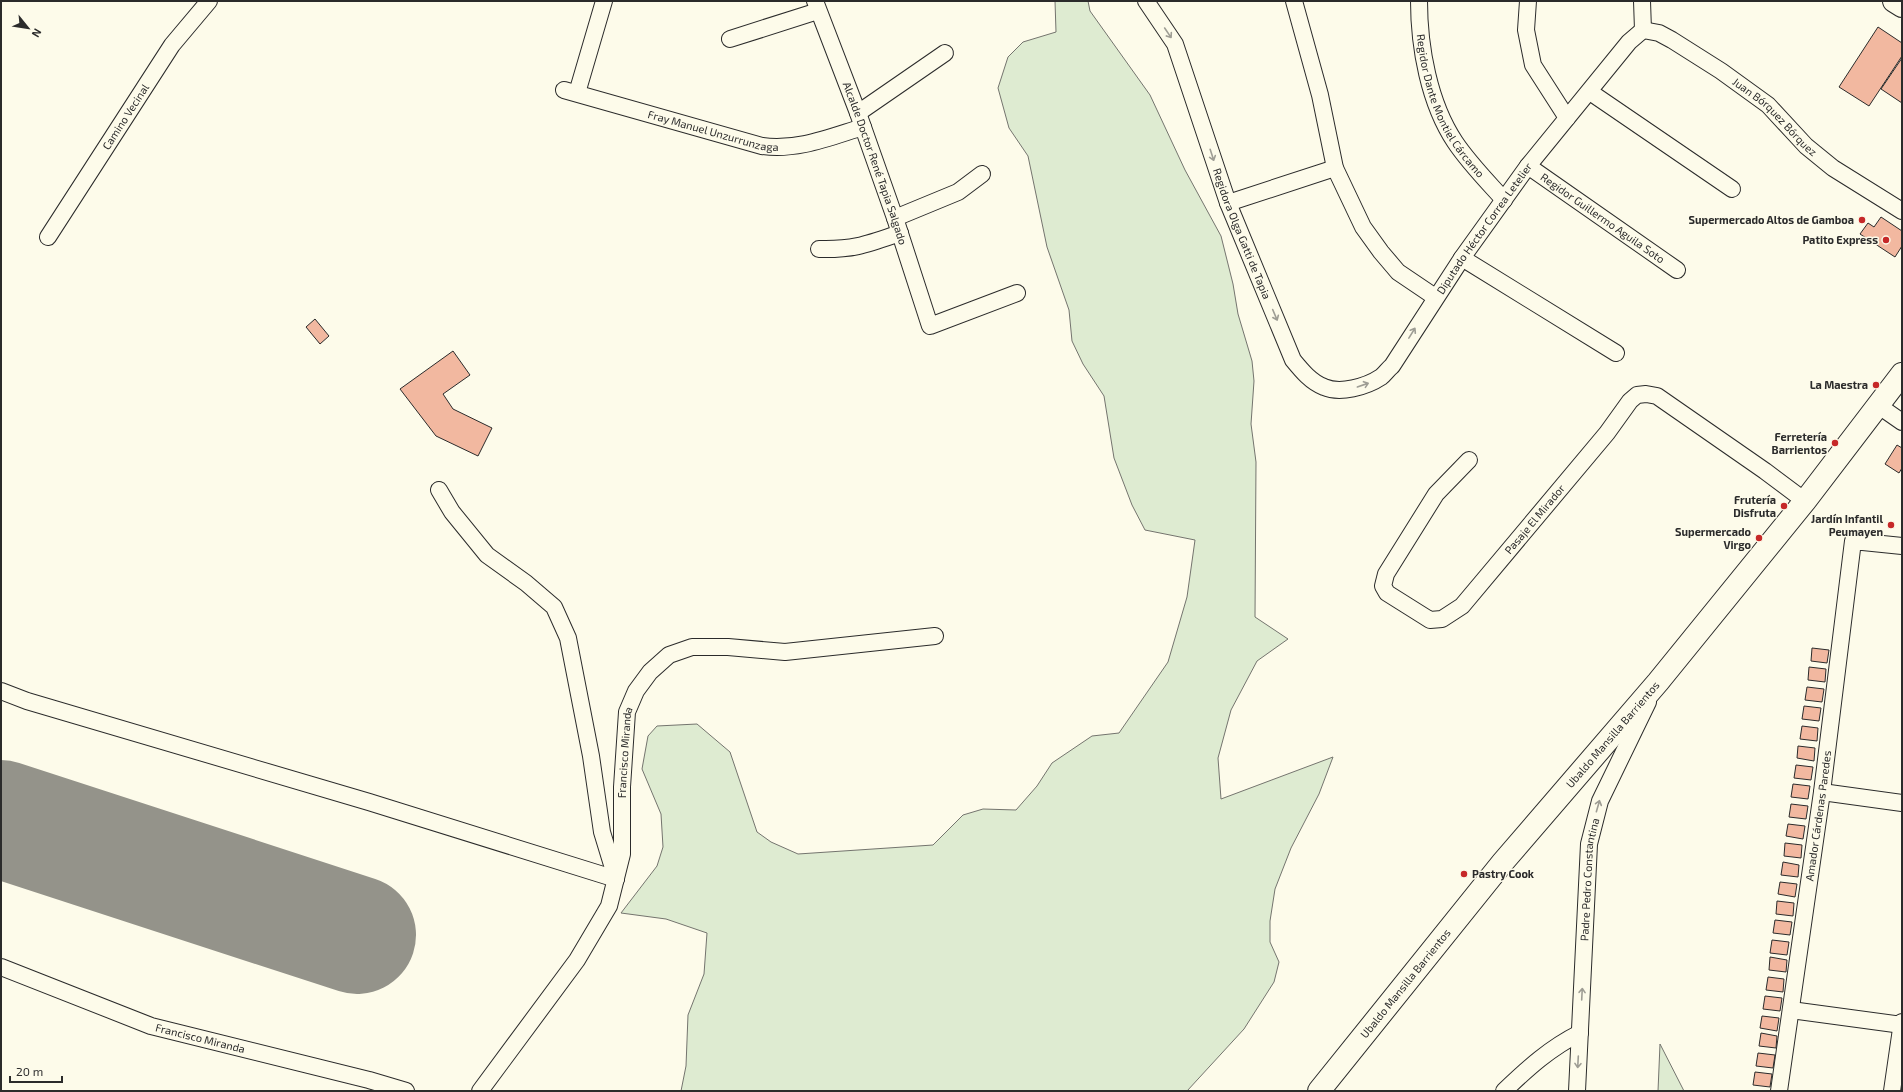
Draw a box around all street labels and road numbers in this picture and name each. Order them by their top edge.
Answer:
street label: Regidor Dante Montiel Cárcamo [1415,33,1487,180]
street label: Juan Bórquez Bórquez [1730,75,1820,159]
street label: Alcalde Doctor René Tapia Salgado [841,80,910,246]
street label: Camino Vecinal [99,81,152,152]
street label: Fray Manuel Unzurrunzaga [647,107,779,153]
street label: Diputado Héctor Correa Letelier [1433,159,1535,296]
street label: Regidora Olga Gatti de Tapia [1211,166,1274,301]
street label: Regidor Guillermo Aguila Soto [1538,170,1667,265]
street label: Pasaje El Mirador [1501,481,1568,556]
street label: Ubaldo Mansilla Barrientos [1563,678,1662,790]
street label: Francisco Miranda [615,704,635,798]
street label: Amador Cárdenas Paredes [1802,749,1833,882]
street label: Padre Pedro Constantina [1577,817,1601,941]
street label: Ubaldo Mansilla Barrientos [1357,926,1453,1040]
street label: Francisco Miranda [154,1020,247,1055]

